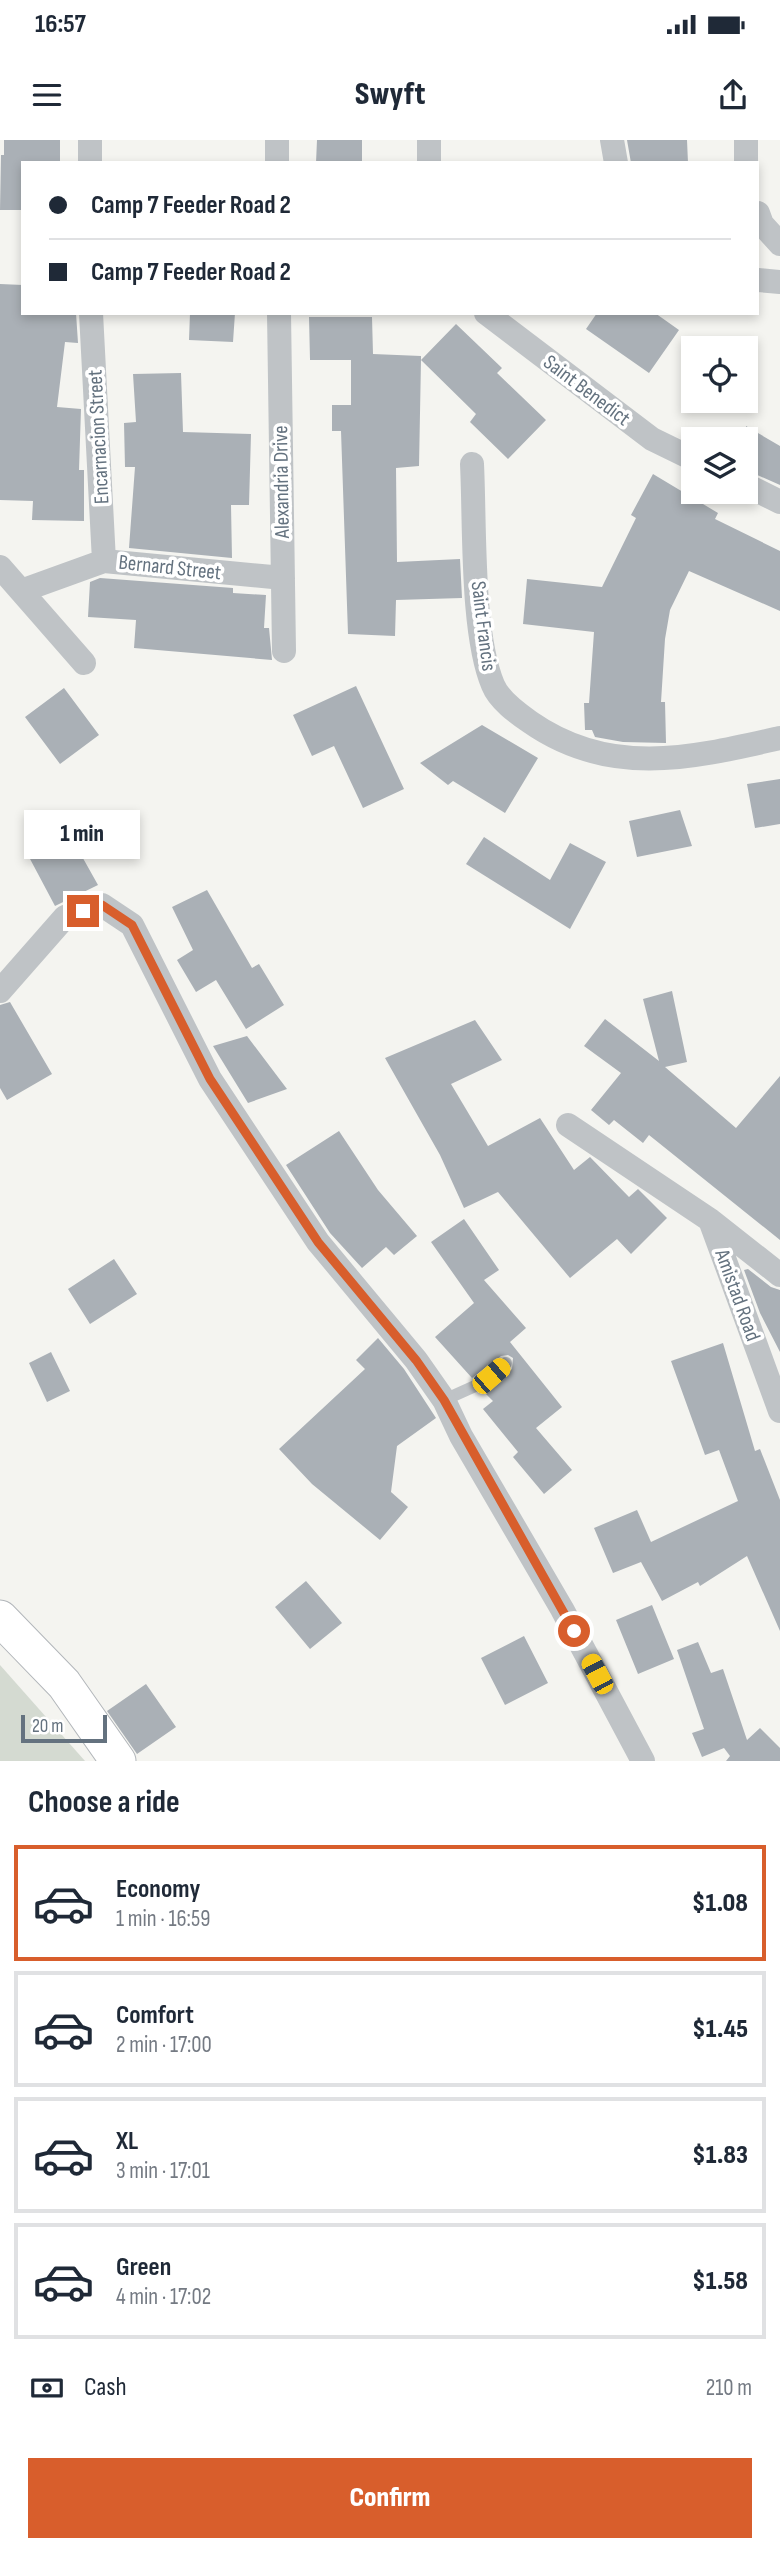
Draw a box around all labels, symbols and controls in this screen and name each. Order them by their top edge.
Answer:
text: 16:57 [35,9,86,40]
text: Swyft [355,75,425,114]
icon: menu [28,76,66,114]
icon: share [714,76,752,114]
text: Camp 7 Feeder Road 2 [91,190,291,221]
text: Camp 7 Feeder Road 2 [91,257,291,288]
map controls [681,336,758,504]
button: locate [681,336,758,413]
street label: Saint Benedict [538,350,635,431]
street label: Encarnacion Street [82,369,115,505]
street label: Alexandria Drive [268,425,295,540]
button: layers [681,427,758,504]
street label: Bernard Street [117,550,222,585]
street label: Saint Francis [466,580,501,672]
callout: 1 min [25,810,141,858]
text: 1 min [60,820,104,848]
route end [67,895,99,927]
street label: Amistad Road [709,1245,766,1344]
car [469,1354,514,1398]
route start [558,1615,590,1647]
car [578,1651,617,1697]
scale bar [21,1712,107,1744]
text: 20 m [32,1715,64,1738]
text: Choose a ride [28,1783,180,1822]
icon: car [32,1872,95,1935]
text: Economy [116,1874,200,1905]
text: $1.08 [692,1888,748,1919]
text: 1 min · 16:59 [116,1905,210,1933]
icon: car [32,1998,95,2061]
text: Comfort [116,2000,194,2031]
text: $1.45 [692,2014,748,2045]
text: 2 min · 17:00 [116,2031,212,2059]
icon: car [32,2124,95,2187]
text: XL [116,2126,138,2157]
text: $1.83 [692,2140,748,2171]
text: 3 min · 17:01 [116,2157,210,2185]
icon: car [32,2250,95,2313]
text: Green [116,2252,171,2283]
text: $1.58 [692,2266,748,2297]
text: 4 min · 17:02 [116,2283,211,2311]
icon: cash [28,2369,66,2407]
text: Cash [84,2372,127,2403]
text: 210 m [706,2374,752,2402]
button: Confirm [28,2458,752,2538]

